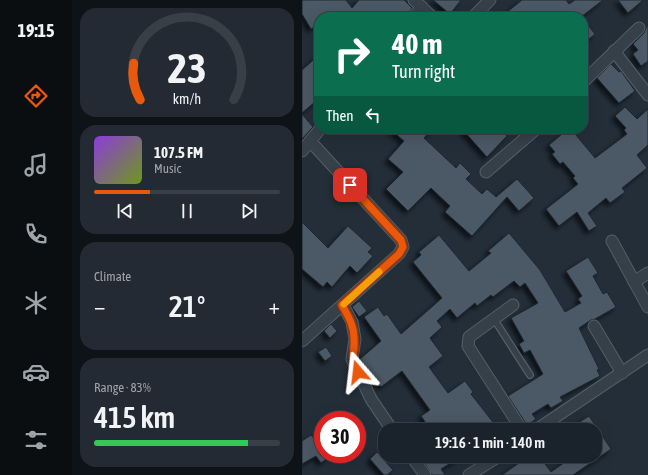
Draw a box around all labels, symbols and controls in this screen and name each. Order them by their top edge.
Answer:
text: 19:15 [17,20,55,41]
icon: right [326,28,378,80]
text: 40 m [392,28,442,60]
text: 23 [167,44,207,92]
text: Turn right [392,61,455,82]
icon: directions [22,82,50,110]
text: km/h [173,91,201,107]
icon: left [362,104,384,126]
text: Then [326,107,354,124]
text: 107.5 FM [154,144,203,161]
icon: music [22,151,50,179]
text: Music [154,161,181,176]
pin [333,168,367,202]
icon: arrive [339,174,361,196]
icon: previous [114,200,136,222]
icon: pause [176,200,198,222]
icon: next [238,200,260,222]
icon: phone [22,220,50,248]
text: Climate [94,269,131,284]
icon: climate [22,289,50,317]
text: 21° [169,289,205,323]
text: − [94,293,105,319]
text: + [269,293,280,319]
position arrow [337,351,379,393]
icon: car [22,358,50,386]
text: Range · 83% [94,380,151,395]
text: 415 km [94,400,175,434]
speed limit sign: 30 [314,411,366,463]
icon: filters [22,426,50,454]
text: 19:16 · 1 min · 140 m [435,434,545,451]

